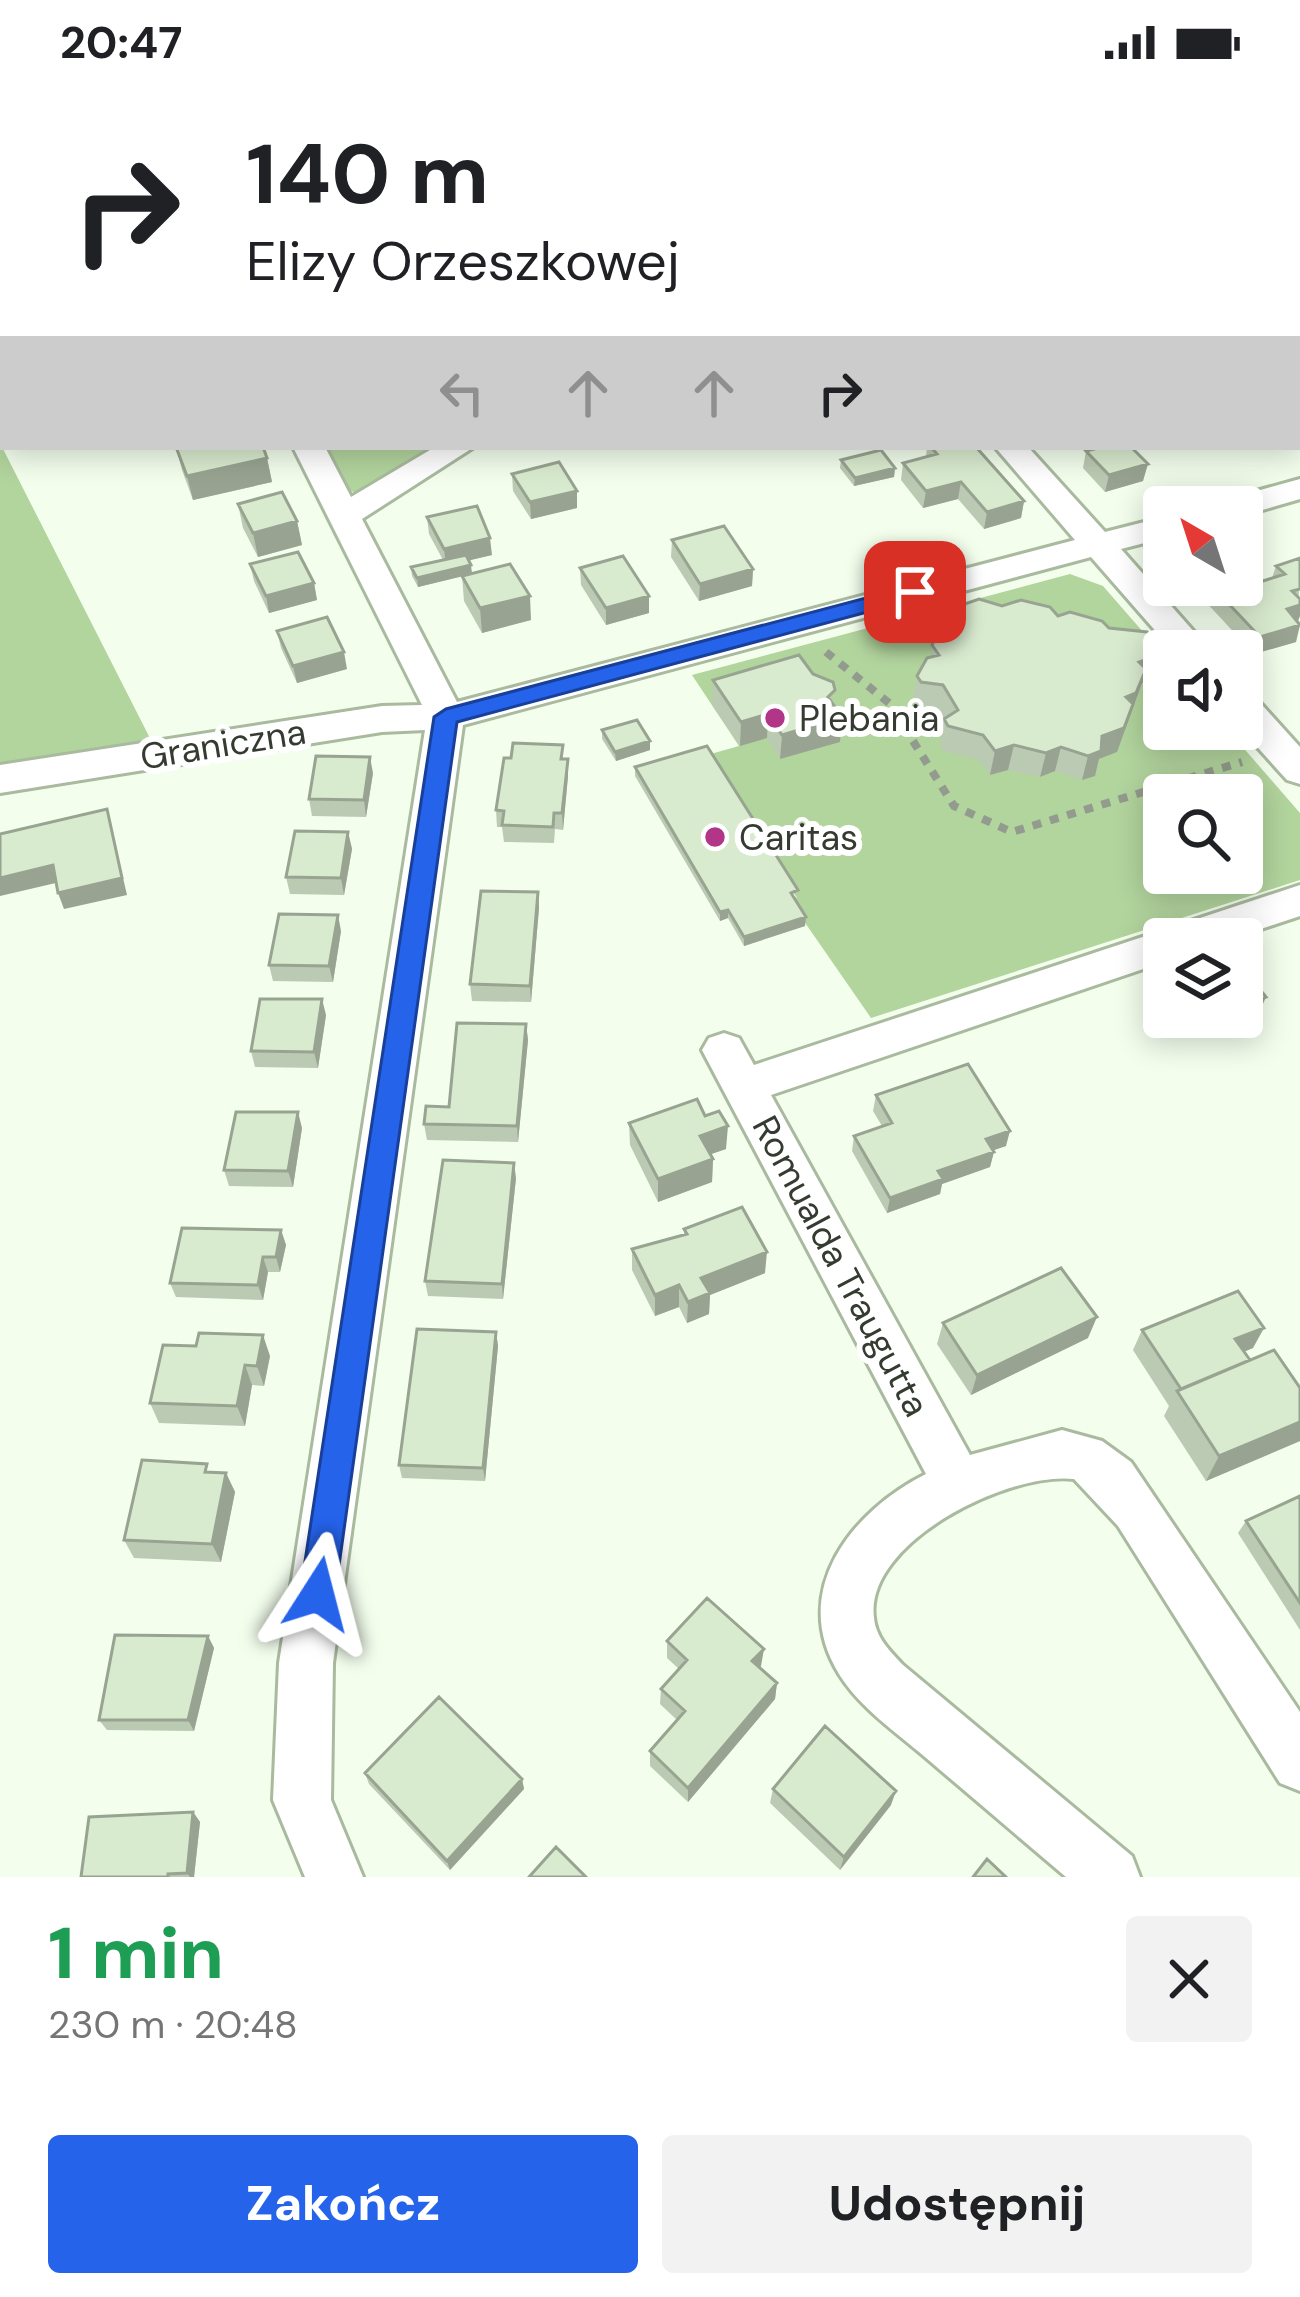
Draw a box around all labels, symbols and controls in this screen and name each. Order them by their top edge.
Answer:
text: 20:47 [60,13,182,72]
text: 140 m [246,120,489,229]
icon: right [48,132,204,288]
text: Elizy Orzeszkowej [246,226,680,297]
icon: left [429,360,495,426]
icon: ahead [555,360,621,426]
icon: ahead [681,360,747,426]
icon: right [807,360,873,426]
north arrow [1143,486,1263,606]
map controls [1143,486,1263,1038]
pin [864,541,966,643]
icon: arrive [882,559,948,625]
button: sound [1143,630,1263,750]
place label: Plebania [799,695,939,742]
marker: Plebania [762,705,788,731]
street label: Graniczna [137,708,309,780]
button: search [1143,774,1263,894]
place label: Caritas [739,814,858,861]
marker: Caritas [702,824,728,850]
button: layers [1143,918,1263,1038]
street label: Romualda Traugutta [742,1108,940,1424]
position arrow [255,1531,381,1657]
text: 1 min [48,1907,224,2000]
button: close [1126,1916,1252,2042]
text: 230 m · 20:48 [48,1999,298,2050]
button: Zakończ [48,2135,638,2273]
button: Udostępnij [662,2135,1252,2273]

